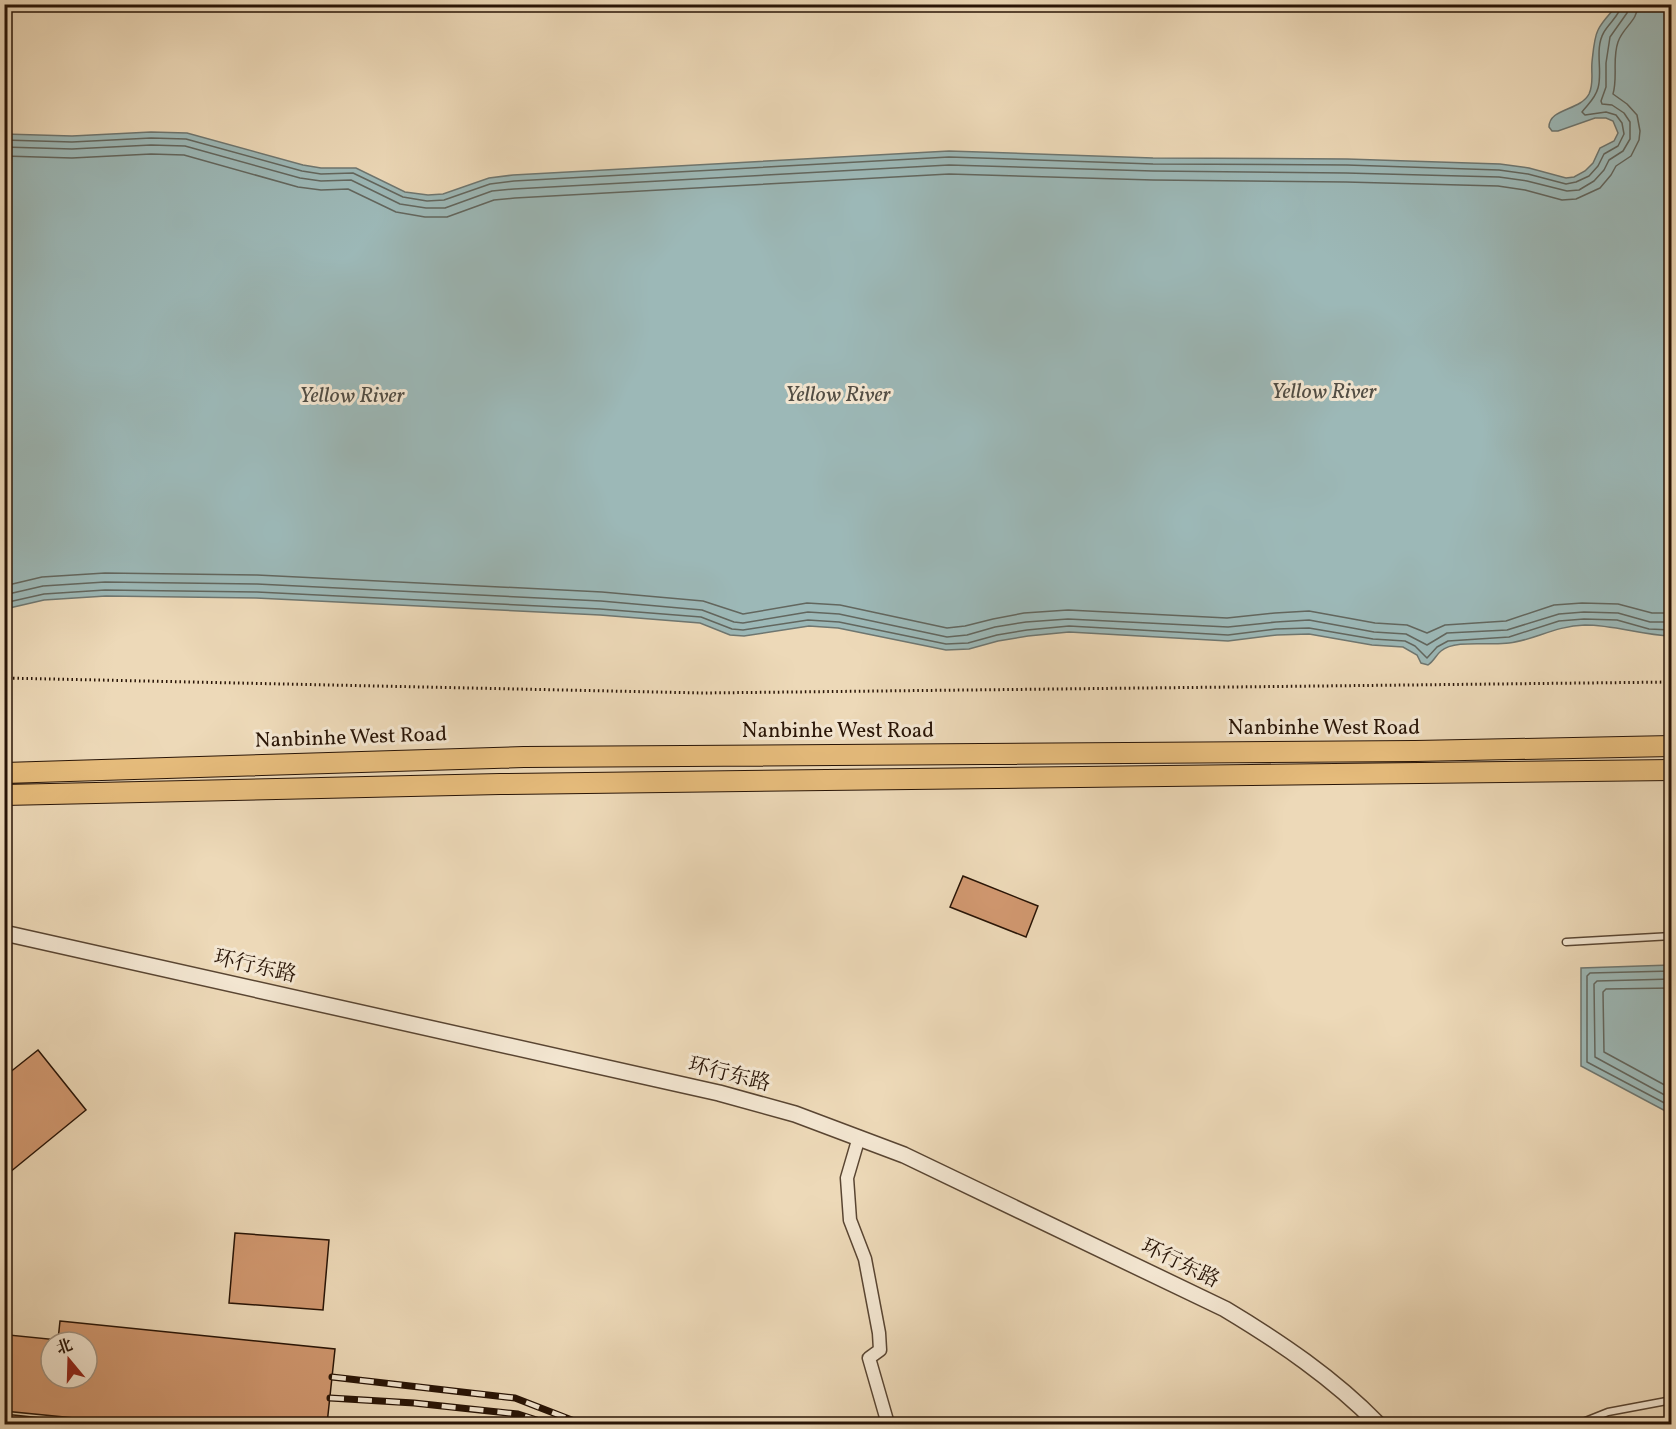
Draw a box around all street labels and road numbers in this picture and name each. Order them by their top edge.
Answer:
street label: Nanbinhe West Road [1228,714,1420,743]
street label: Nanbinhe West Road [742,717,934,746]
street label: Nanbinhe West Road [254,720,448,756]
street label: 环行东路 [211,943,299,991]
street label: 环行东路 [685,1051,773,1099]
street label: 环行东路 [1136,1233,1224,1295]

